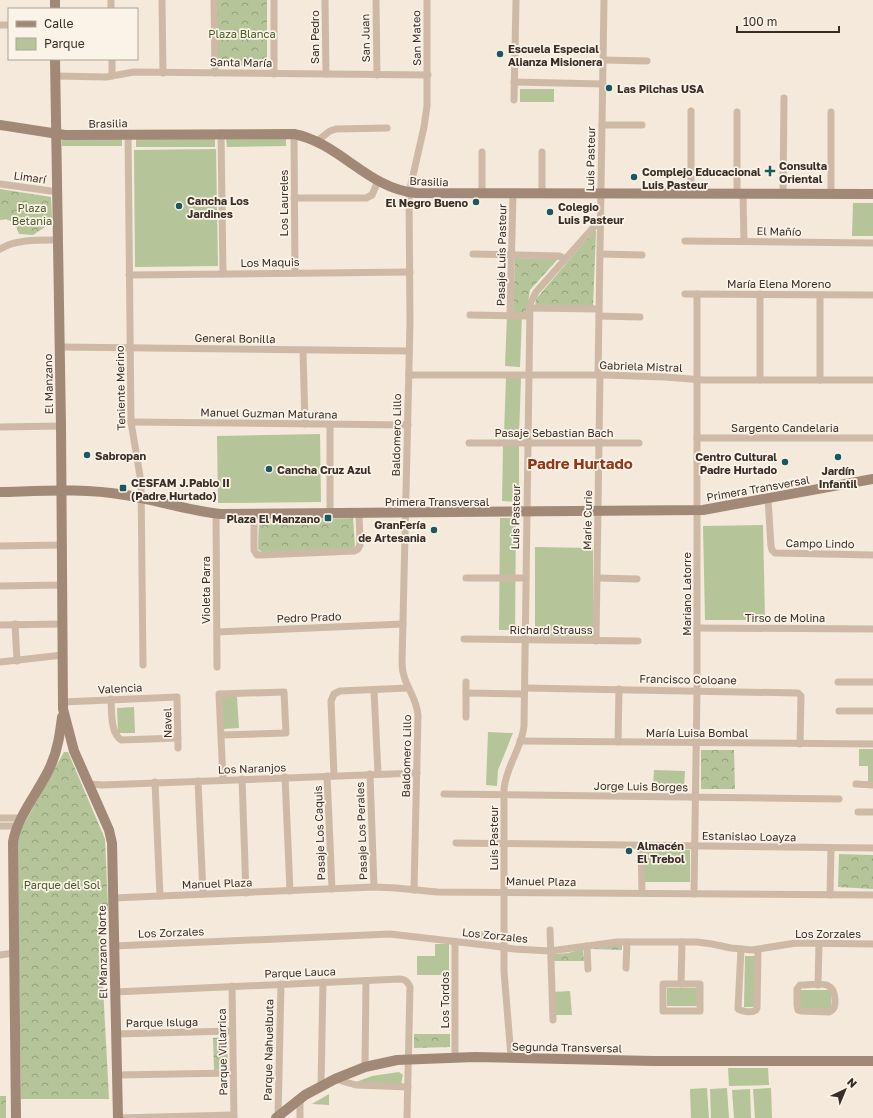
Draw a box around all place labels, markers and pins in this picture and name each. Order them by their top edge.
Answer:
place label: Escuela Especial Alianza Misionera [508,42,602,68]
marker: Escuela Especial Alianza Misionera [495,49,505,59]
place label: Las Pilchas USA [617,82,704,95]
marker: Las Pilchas USA [604,83,614,93]
place label: Consulta Oriental [779,159,827,185]
place label: Complejo Educacional Luis Pasteur [642,165,761,191]
marker: Consulta Oriental [764,165,776,177]
marker: Complejo Educacional Luis Pasteur [629,172,639,182]
place label: Cancha Los Jardines [187,194,249,220]
place label: El Negro Bueno [386,196,468,209]
marker: El Negro Bueno [471,197,481,207]
place label: Colegio Luis Pasteur [558,200,625,226]
marker: Cancha Los Jardines [174,201,184,211]
marker: Colegio Luis Pasteur [545,207,555,217]
place label: Sabropan [95,449,146,462]
marker: Sabropan [82,450,92,460]
place label: Centro Cultural Padre Hurtado [695,450,777,476]
marker: Jardín Infantil [833,452,843,462]
marker: Centro Cultural Padre Hurtado [780,457,790,467]
place label: Cancha Cruz Azul [277,463,371,476]
marker: Cancha Cruz Azul [264,464,274,474]
place label: Jardín Infantil [819,464,857,490]
place label: CESFAM J.Pablo II (Padre Hurtado) [131,476,230,502]
marker: CESFAM J.Pablo II (Padre Hurtado) [118,483,128,493]
place label: Plaza El Manzano [226,512,320,525]
marker: Plaza El Manzano [323,513,333,523]
place label: GranFería de Artesania [358,518,426,544]
marker: GranFería de Artesania [429,525,439,535]
place label: Almacén El Trebol [637,839,685,865]
marker: Almacén El Trebol [624,846,634,856]

